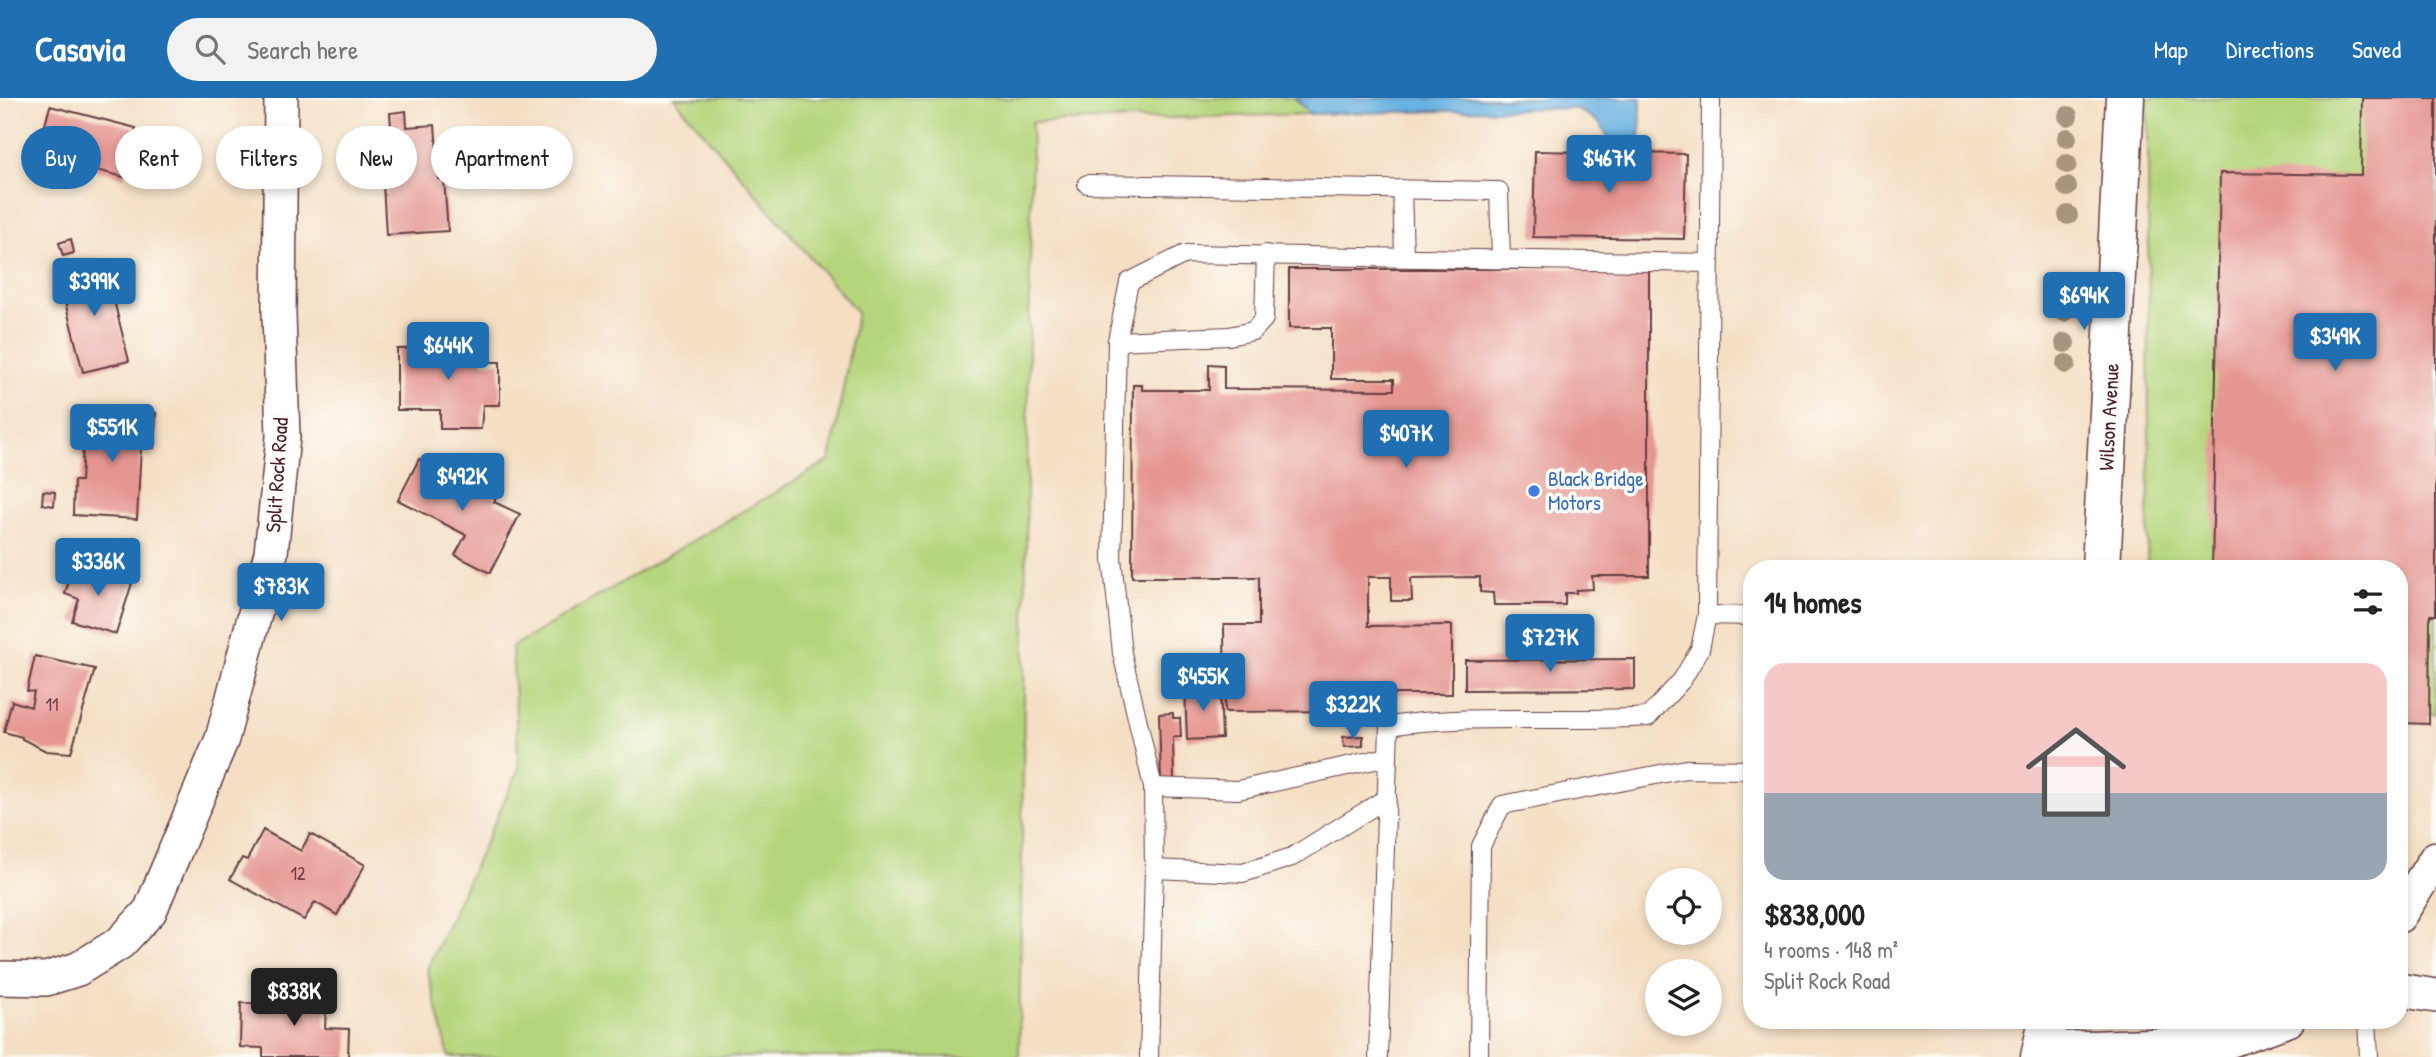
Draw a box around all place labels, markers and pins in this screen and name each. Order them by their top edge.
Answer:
pin: $467K [1560,136,1658,195]
pin: $399K [45,258,143,318]
pin: $694K [2035,272,2133,332]
pin: $349K [2286,314,2384,373]
pin: $644K [399,322,497,382]
pin: $551K [63,404,161,464]
pin: $407K [1357,410,1455,470]
pin: $492K [413,454,511,513]
place label: Black Bridge Motors [1548,464,1644,517]
marker: Black Bridge Motors [1526,483,1542,499]
pin: $336K [49,538,147,598]
pin: $783K [232,564,330,623]
pin: $727K [1501,614,1599,674]
pin: $455K [1154,654,1252,713]
pin: $322K [1304,682,1402,741]
pin: $838K [245,968,343,1028]

